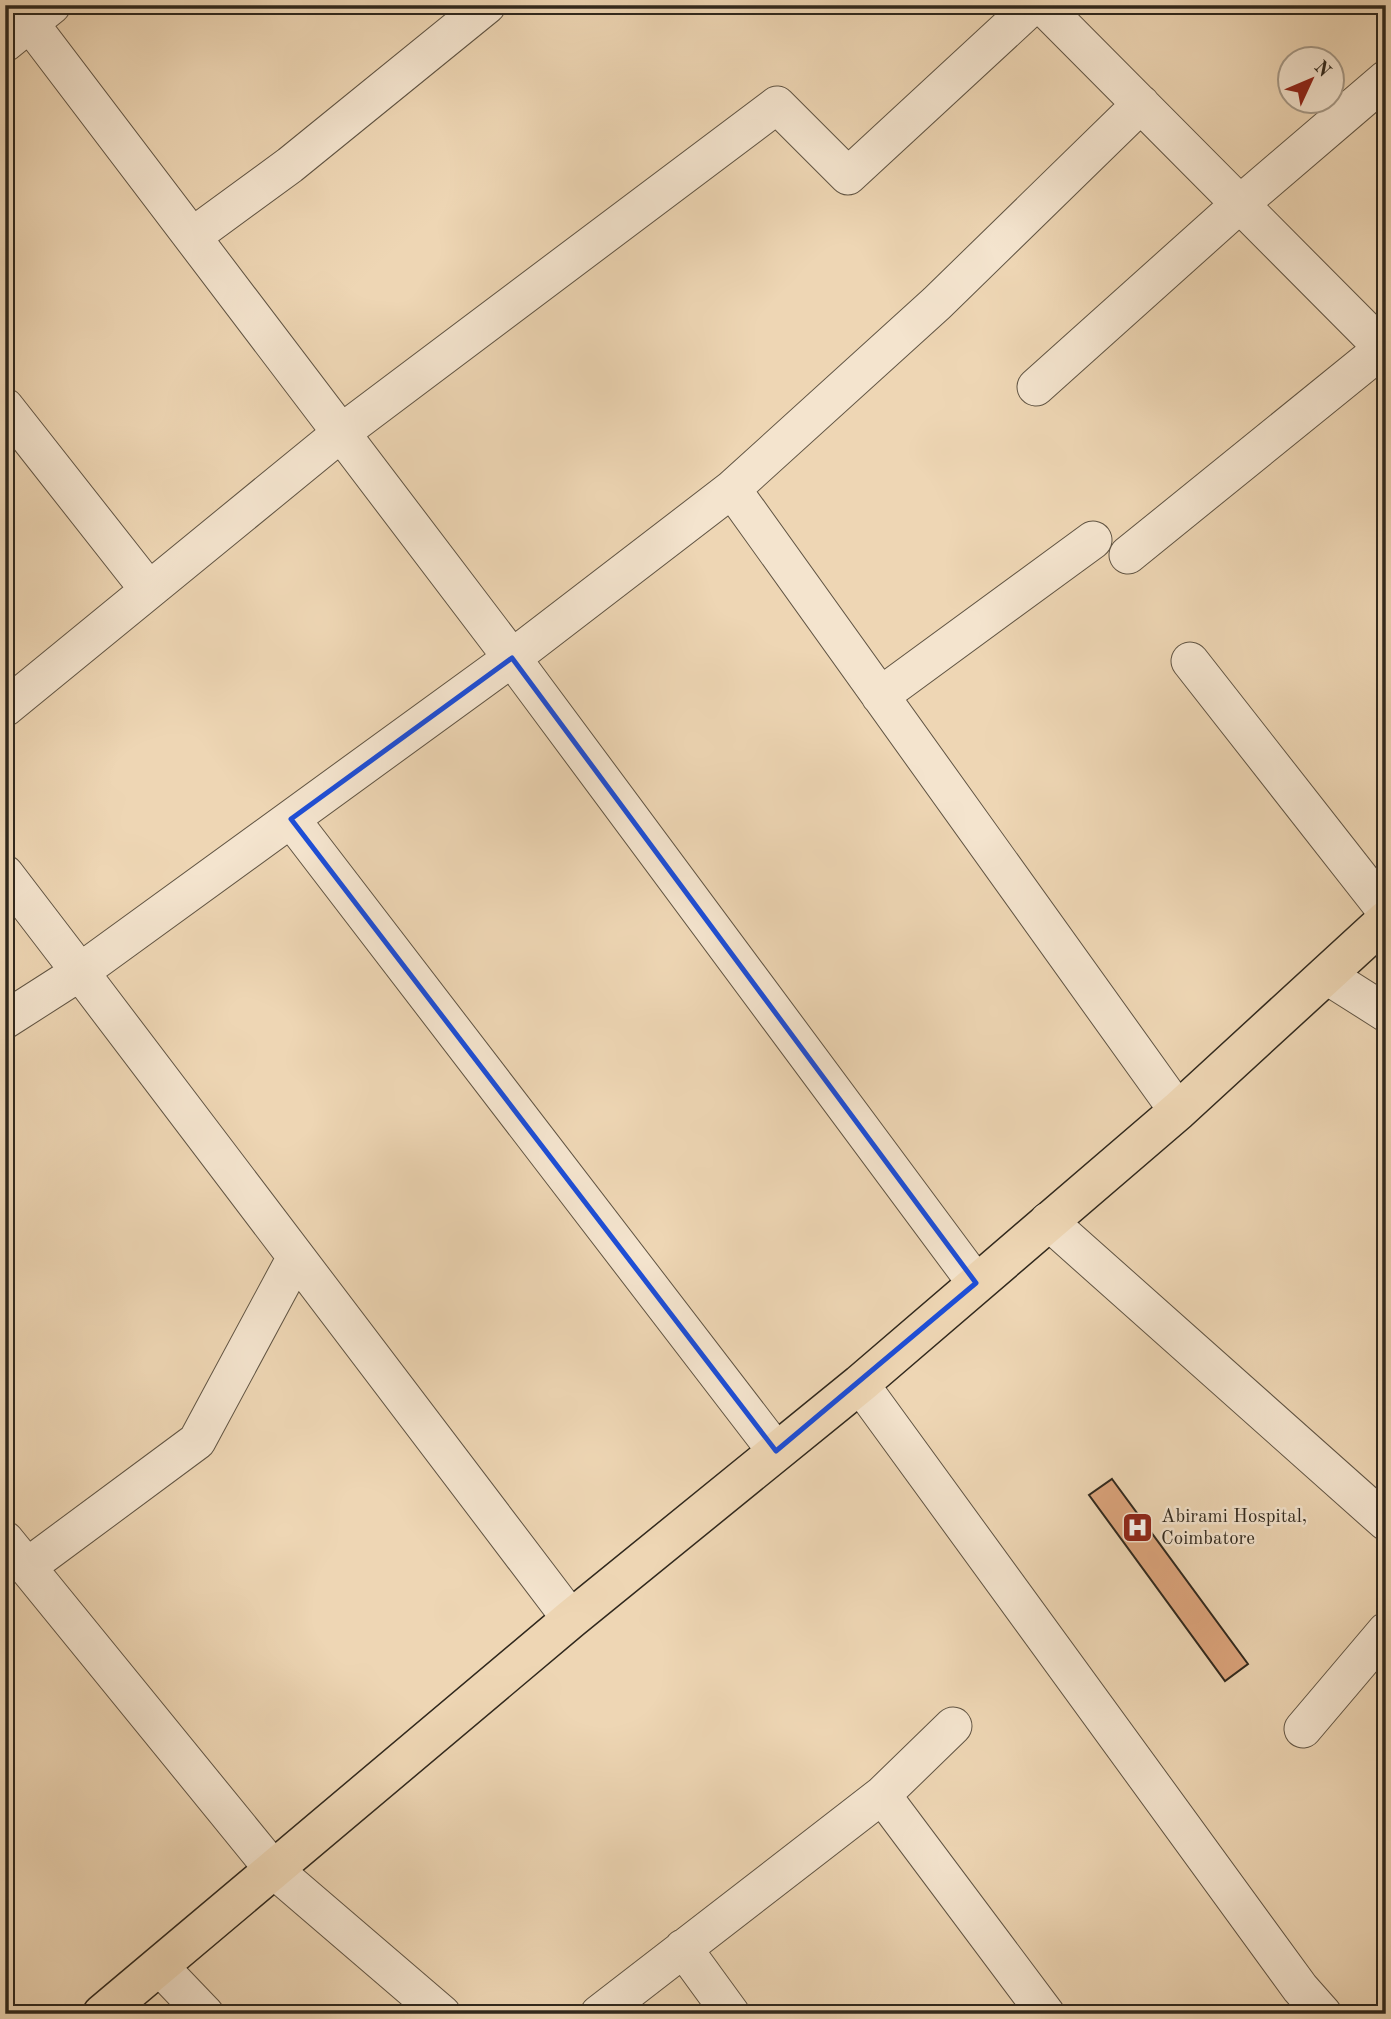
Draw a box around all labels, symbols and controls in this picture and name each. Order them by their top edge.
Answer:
north arrow [1276,46,1346,116]
text: N [1310,58,1334,82]
place label: Abirami Hospital, Coimbatore [1161,1508,1307,1549]
hospital icon: Abirami Hospital, Coimbatore [1121,1511,1155,1545]

